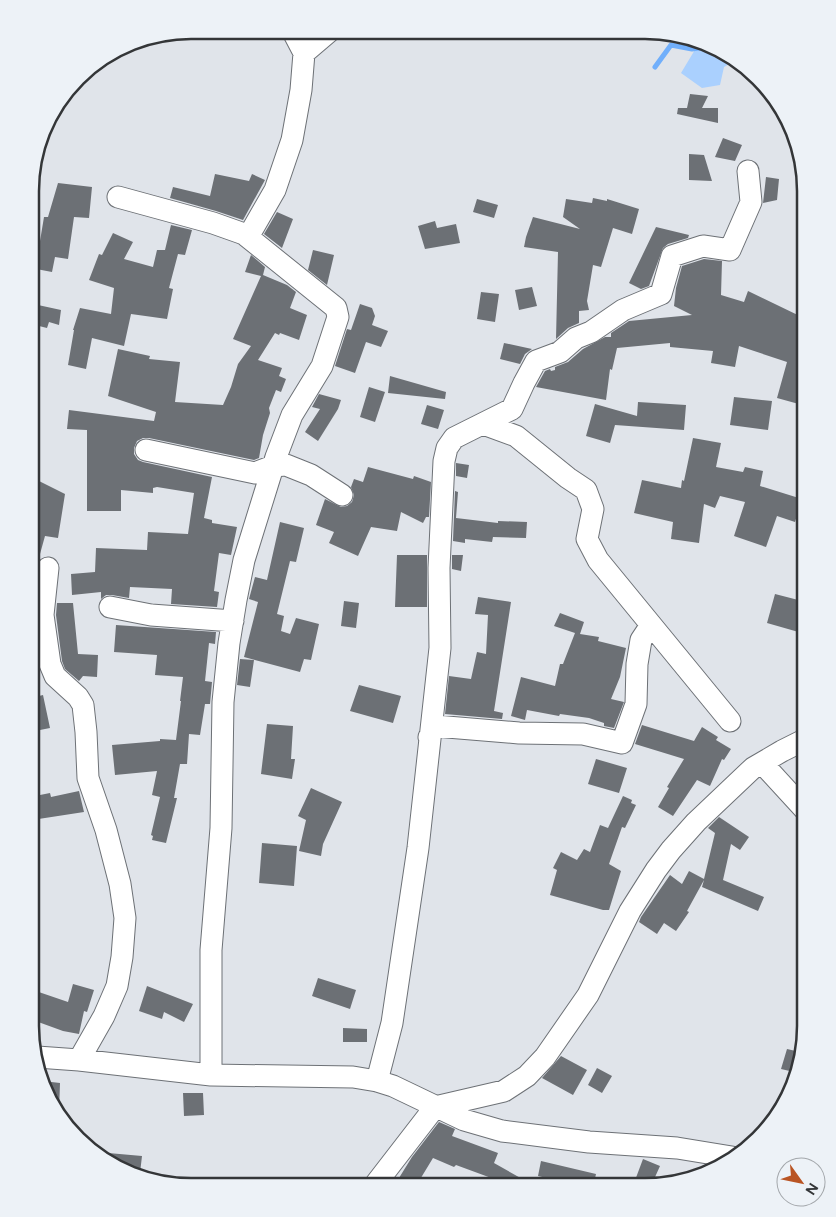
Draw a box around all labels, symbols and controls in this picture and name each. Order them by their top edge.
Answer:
north arrow [776,1157,826,1207]
text: N [801,1180,822,1198]

